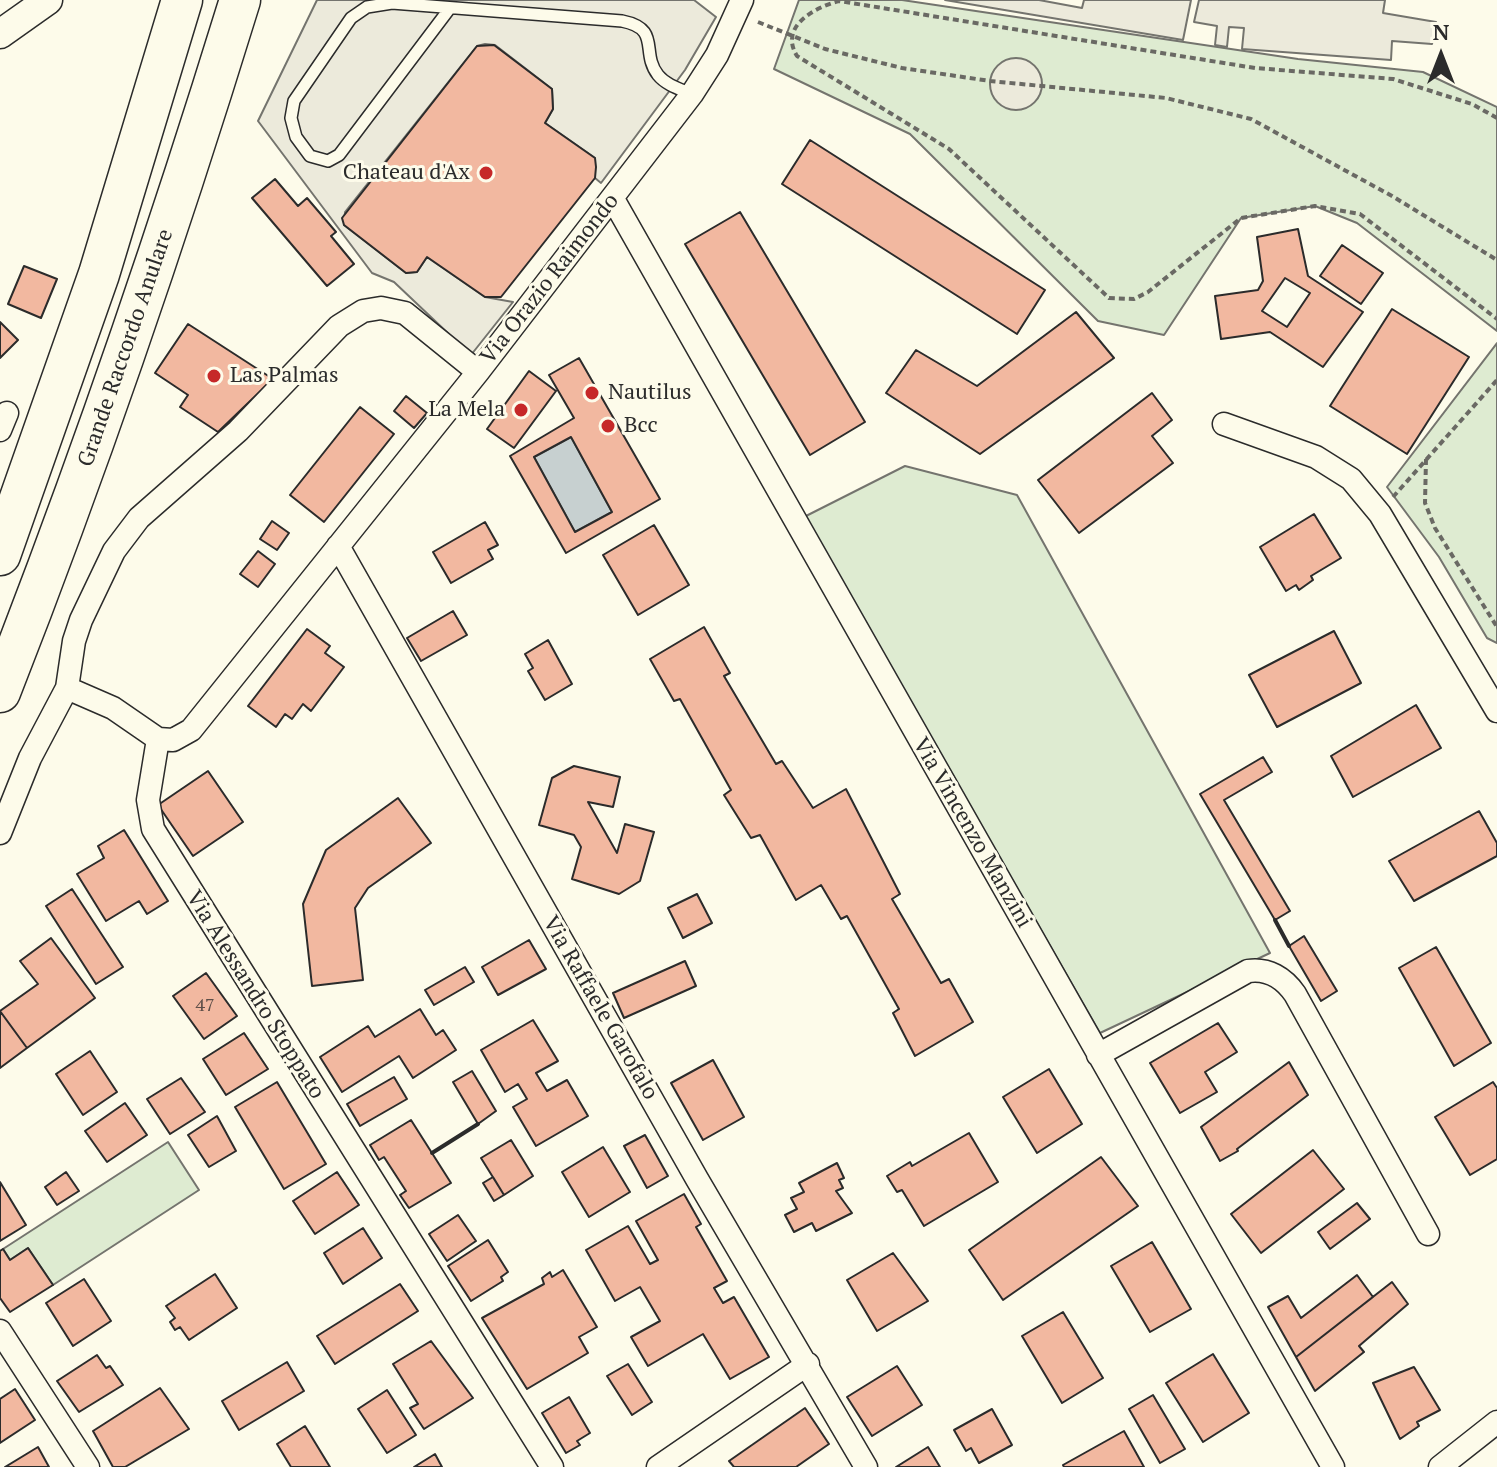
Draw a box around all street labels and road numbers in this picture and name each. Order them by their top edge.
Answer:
street label: Via Orazio Raimondo [475,188,625,370]
street label: Grande Raccordo Anulare [73,226,179,470]
street label: Via Vincenzo Manzini [907,733,1037,933]
street label: Via Alessandro Stoppato [180,886,330,1104]
street label: Via Raffaele Garofalo [537,911,663,1105]

